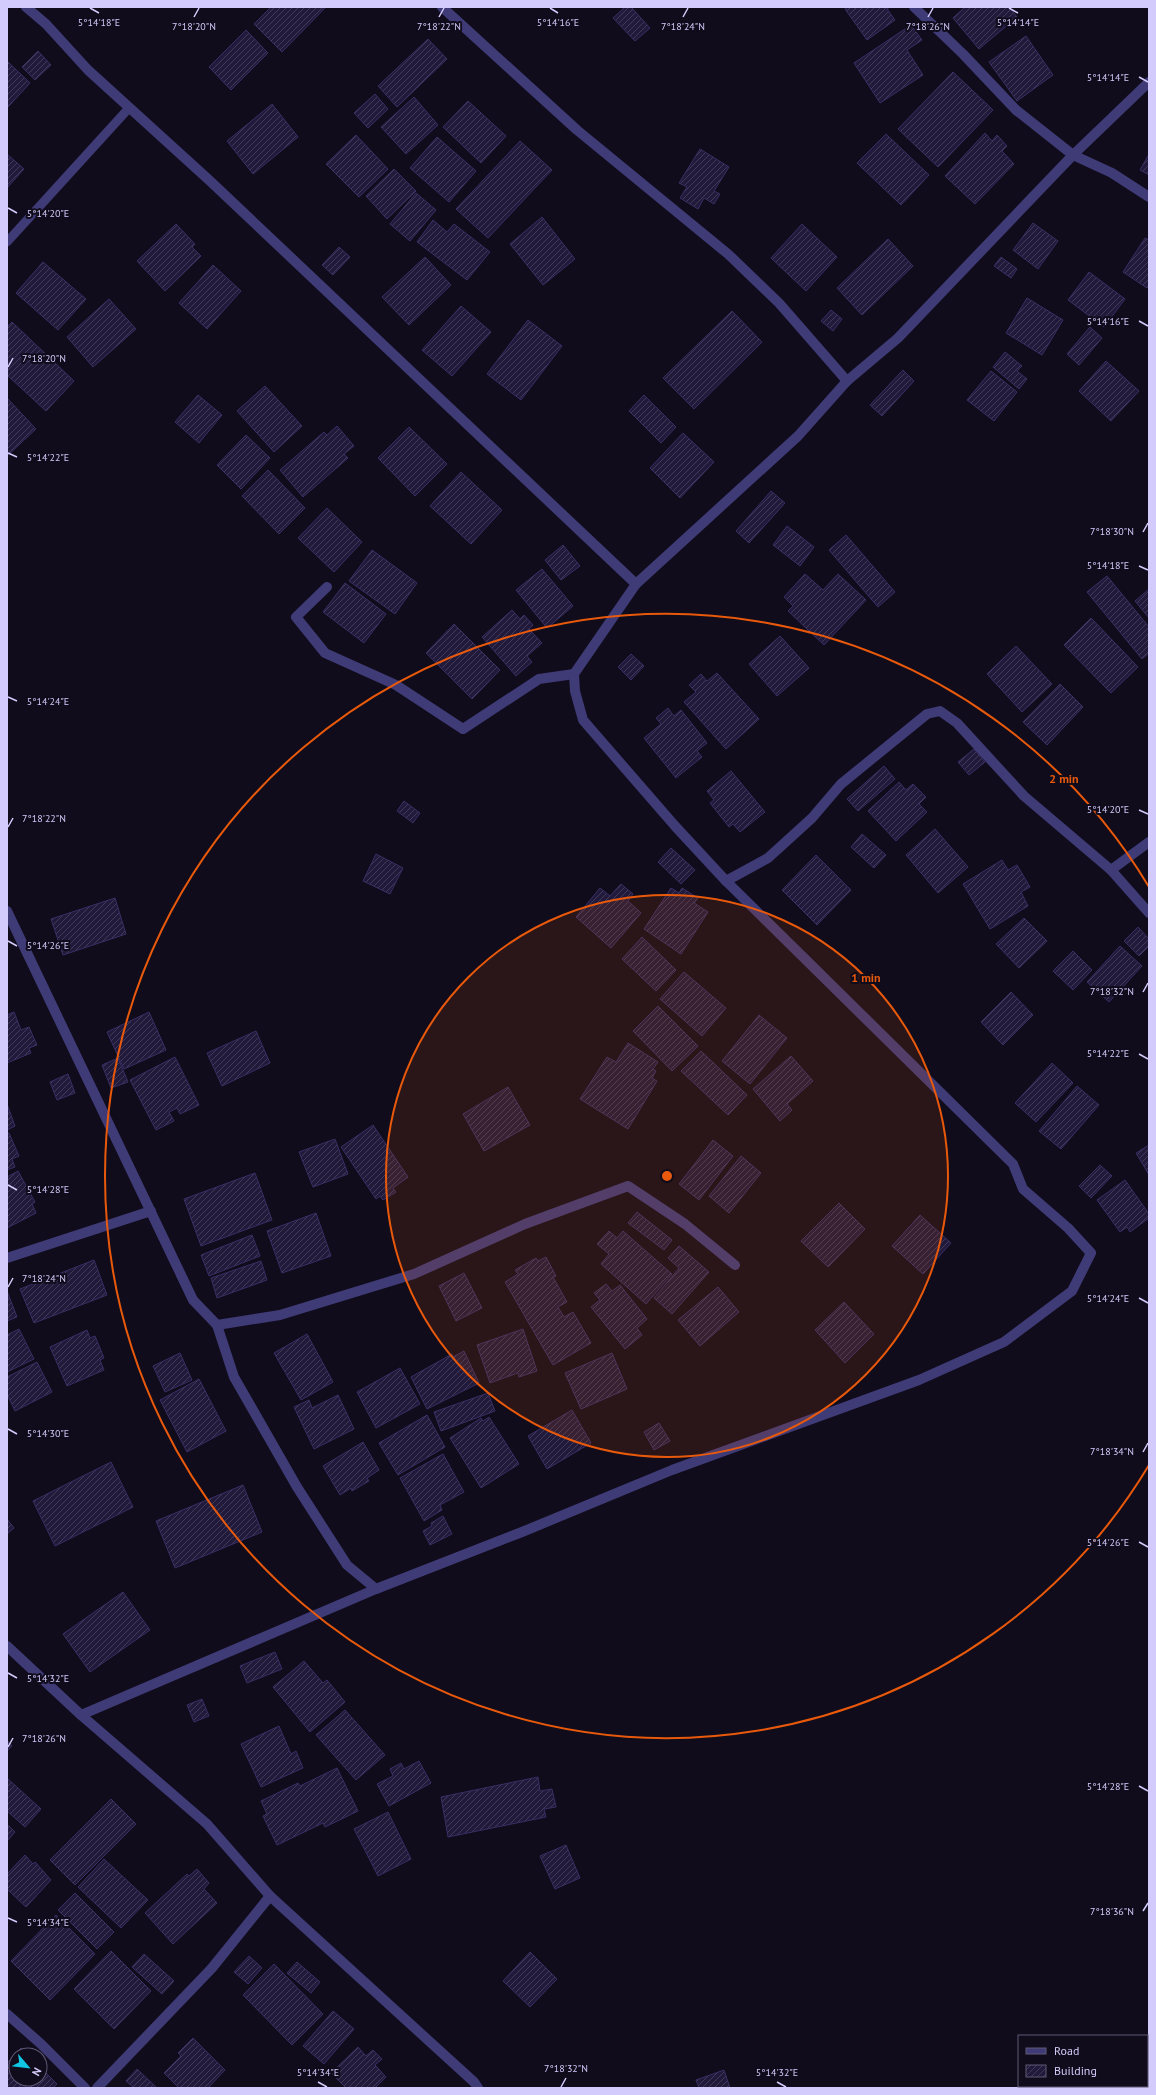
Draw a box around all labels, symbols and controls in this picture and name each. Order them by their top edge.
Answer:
text: 5°14'18"E [78,16,120,29]
text: 5°14'16"E [537,16,579,29]
text: 5°14'14"E [997,16,1039,29]
text: 7°18'20"N [172,20,216,33]
text: 7°18'22"N [417,20,461,33]
text: 7°18'24"N [661,20,705,33]
text: 7°18'26"N [906,20,950,33]
text: 5°14'14"E [1087,71,1129,84]
text: 5°14'20"E [27,207,69,220]
text: 5°14'16"E [1087,315,1129,328]
text: 7°18'20"N [22,352,66,365]
text: 5°14'22"E [27,451,69,464]
text: 7°18'30"N [1090,525,1134,538]
text: 5°14'18"E [1087,559,1129,572]
text: 5°14'24"E [27,695,69,708]
text: 2 min [1049,771,1079,786]
text: 5°14'20"E [1087,803,1129,816]
text: 7°18'22"N [22,812,66,825]
text: 5°14'26"E [27,939,69,952]
text: 1 min [851,970,881,985]
text: 7°18'32"N [1090,985,1134,998]
text: 5°14'22"E [1087,1047,1129,1060]
centre of rings [660,1169,674,1183]
text: 5°14'28"E [27,1183,69,1196]
text: 7°18'24"N [22,1272,66,1285]
text: 5°14'24"E [1087,1292,1129,1305]
text: 5°14'30"E [27,1427,69,1440]
text: 7°18'34"N [1090,1445,1134,1458]
text: 5°14'26"E [1087,1536,1129,1549]
text: 5°14'32"E [27,1672,69,1685]
text: 7°18'26"N [22,1732,66,1745]
text: 5°14'28"E [1087,1780,1129,1793]
text: 7°18'36"N [1090,1905,1134,1918]
text: 5°14'34"E [27,1916,69,1929]
legend [1018,2035,1148,2087]
text: Road [1054,2043,1079,2058]
north arrow [8,2047,48,2087]
text: 7°18'32"N [544,2062,588,2075]
text: Building [1054,2063,1097,2078]
text: N [29,2065,45,2078]
text: 5°14'34"E [297,2066,339,2079]
text: 5°14'32"E [756,2066,798,2079]

